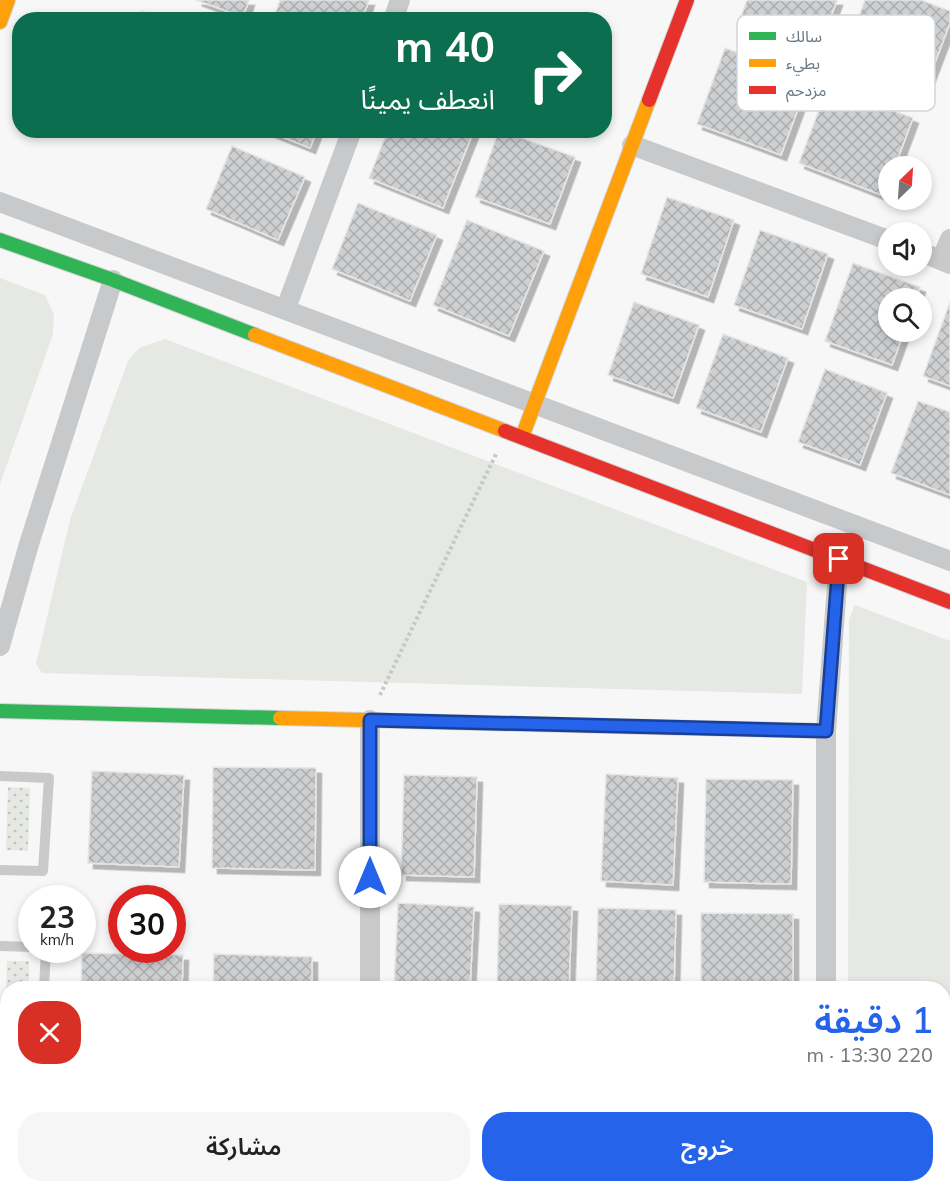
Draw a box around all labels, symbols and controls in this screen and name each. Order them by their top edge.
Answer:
legend [737,15,935,111]
text: 40 m [395,20,495,73]
text: سالك [786,26,822,46]
icon: right [516,36,594,114]
text: بطيء [786,53,820,76]
text: مزدحم [786,80,826,103]
text: انعطف يمينًا [361,82,495,116]
north arrow [878,156,932,210]
map controls [878,156,932,342]
button: sound [878,222,932,276]
button: search [878,288,932,342]
pin [813,533,864,584]
icon: arrive [822,542,855,575]
position arrow [338,845,402,909]
speed limit sign: 30 [108,885,186,963]
text: 23 [39,898,75,936]
text: km/h [40,930,74,949]
text: 1 دقيقة [814,997,933,1042]
button: close [18,1001,81,1064]
text: 220 m · 13:30 [807,1042,933,1067]
button: مشاركة [18,1112,470,1181]
button: خروج [482,1112,933,1181]

